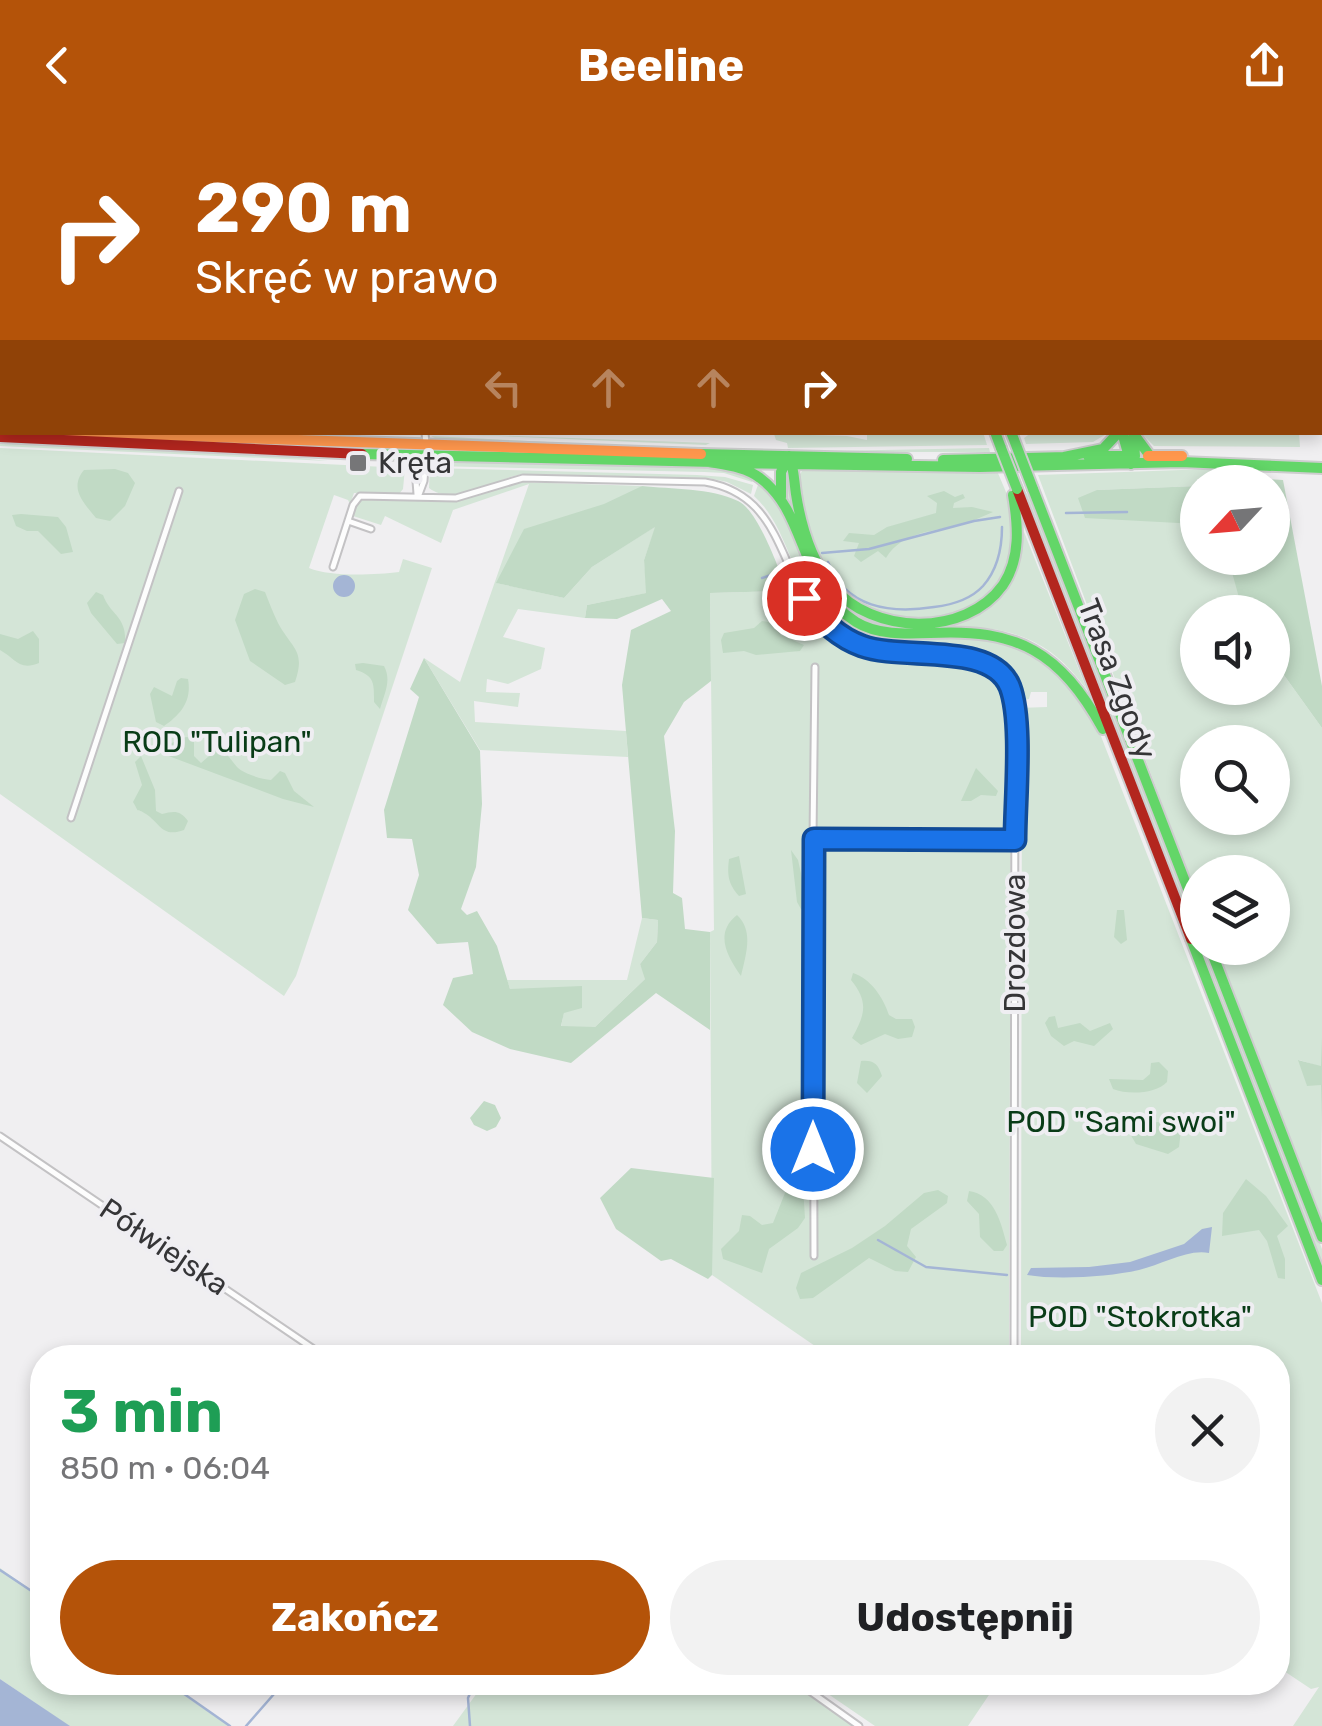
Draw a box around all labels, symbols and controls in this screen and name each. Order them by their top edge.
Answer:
icon: back [30,38,85,93]
icon: share [1237,38,1292,93]
text: Beeline [578,39,744,92]
text: 290 m [195,167,412,250]
icon: right [30,170,160,300]
text: Skręć w prawo [195,251,499,304]
icon: left [476,360,531,415]
icon: ahead [581,360,636,415]
icon: ahead [686,360,741,415]
icon: right [791,360,846,415]
place label: Kręta [378,445,452,481]
marker: Kręta [347,452,369,474]
north arrow [1180,465,1290,575]
map controls [1180,465,1290,965]
pin [762,556,847,641]
icon: arrive [777,571,832,626]
street label: Trasa Zgody [1070,594,1164,764]
button: sound [1180,595,1290,705]
park label: ROD "Tulipan" [122,724,312,760]
button: search [1180,725,1290,835]
button: layers [1180,855,1290,965]
street label: Drozdowa [997,874,1033,1012]
position arrow [761,1097,865,1201]
park label: POD "Sami swoi" [1006,1104,1236,1140]
street label: Półwiejska [93,1191,235,1303]
park label: POD "Stokrotka" [1028,1299,1252,1335]
text: 3 min [60,1376,223,1447]
button: close [1155,1378,1260,1483]
text: 850 m · 06:04 [60,1449,270,1487]
button: Zakończ [60,1560,650,1675]
button: Udostępnij [670,1560,1260,1675]

